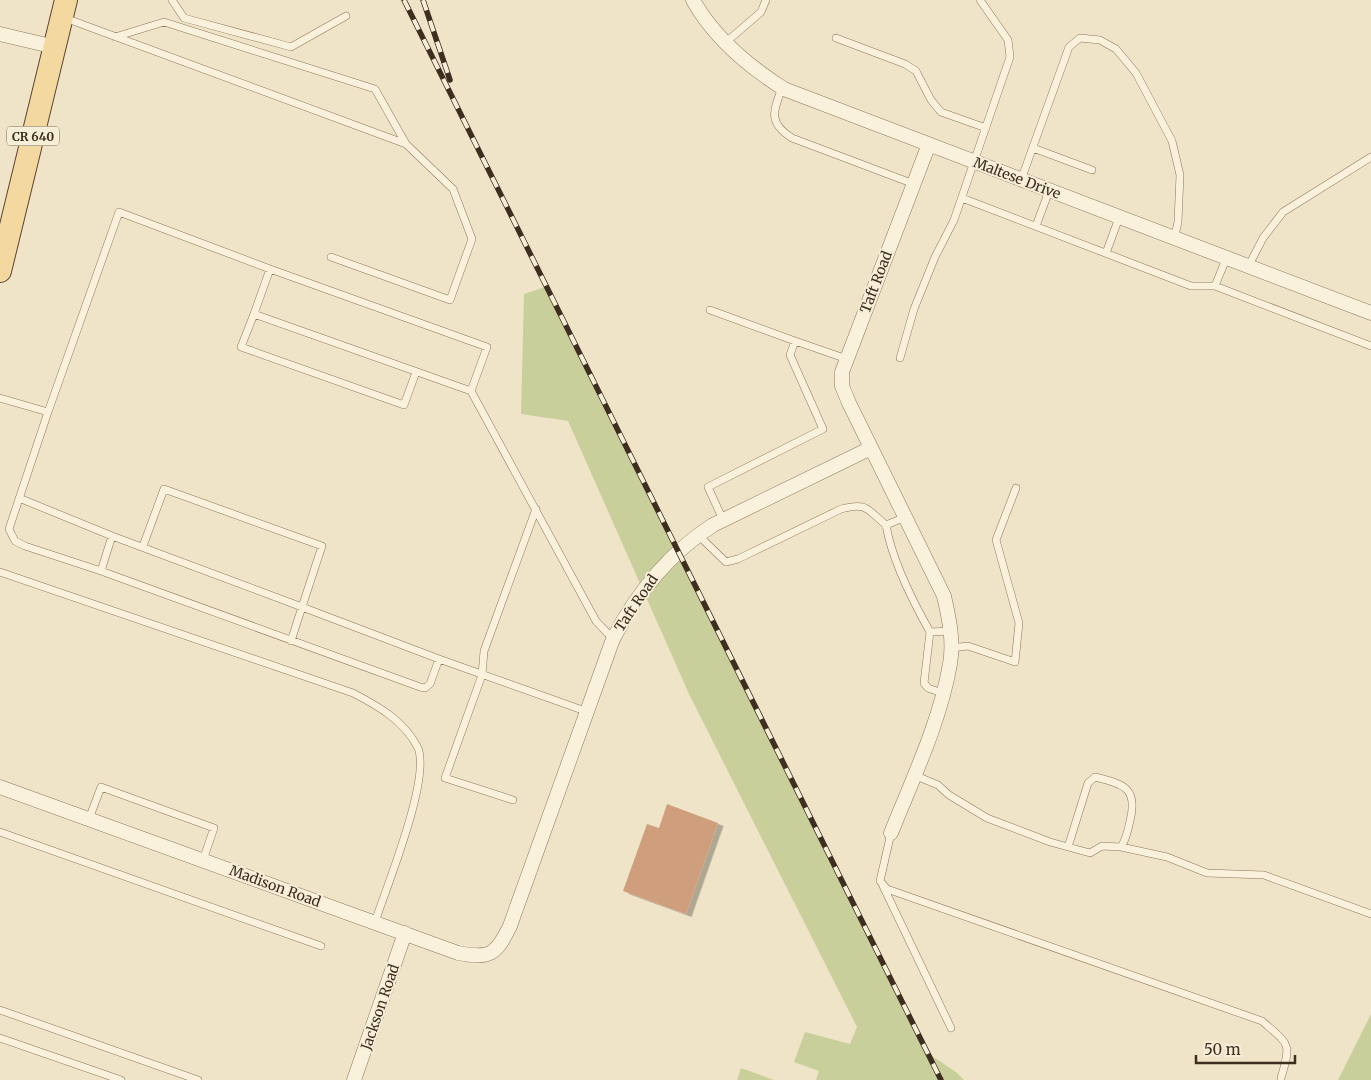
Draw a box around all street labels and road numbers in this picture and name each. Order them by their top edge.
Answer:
road number: CR 640 [7,126,59,146]
street label: Maltese Drive [971,153,1063,203]
street label: Taft Road [856,248,896,316]
street label: Taft Road [610,570,662,635]
street label: Madison Road [227,861,324,911]
street label: Jackson Road [357,961,403,1053]

